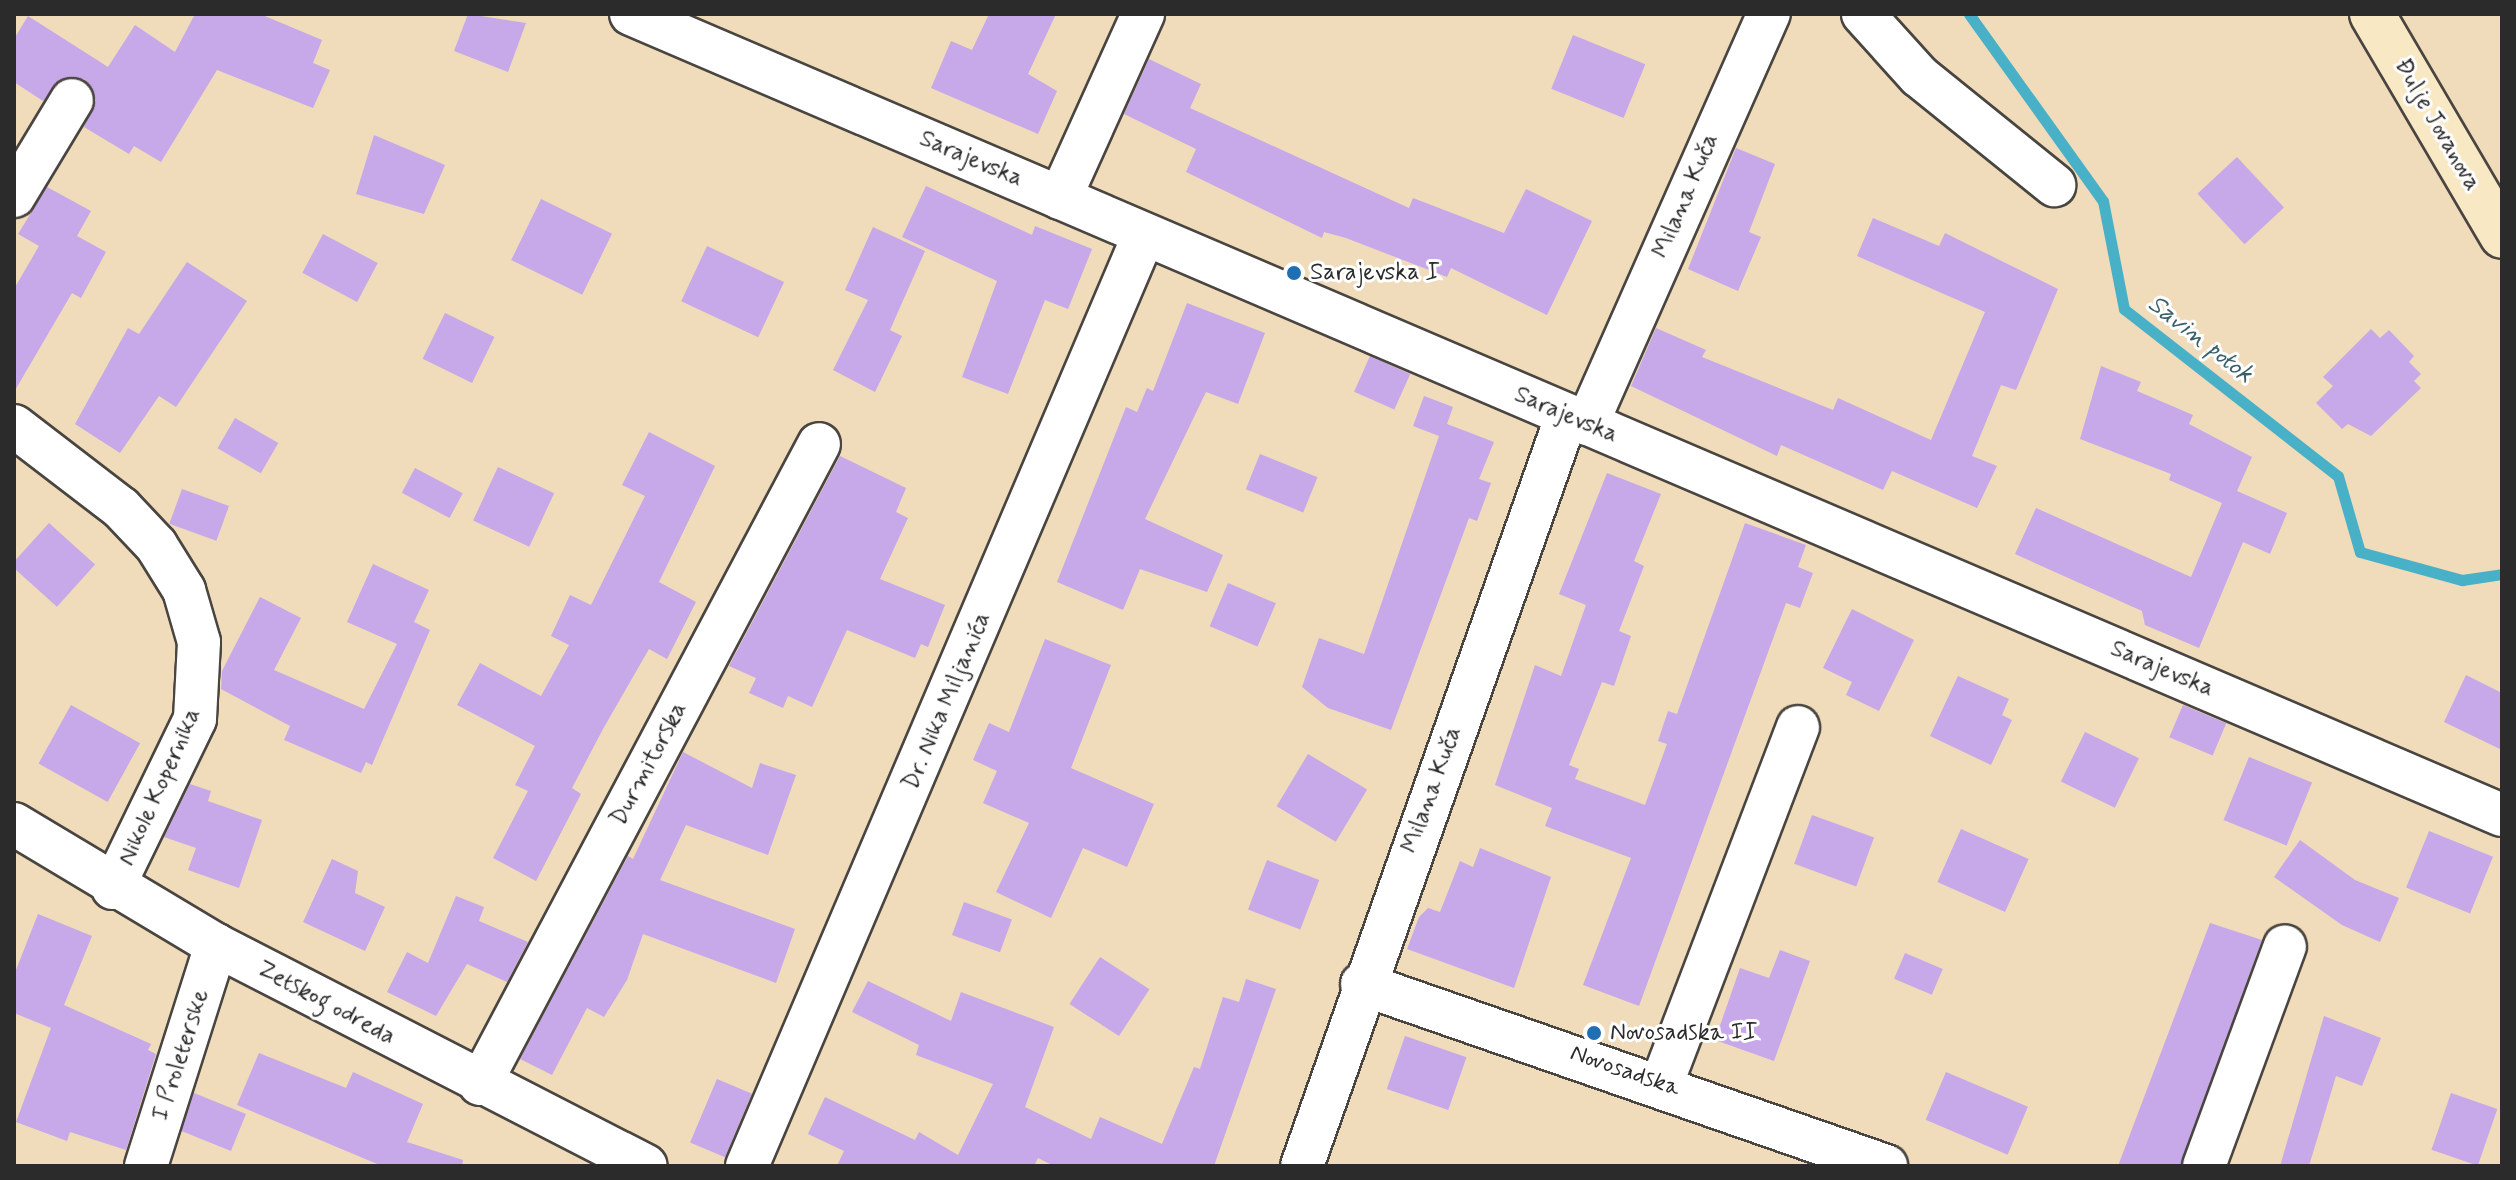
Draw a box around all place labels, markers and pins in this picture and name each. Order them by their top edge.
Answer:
place label: Sarajevska I [1310,259,1439,287]
marker: Sarajevska I [1285,264,1303,282]
place label: Novosadska II [1610,1019,1757,1047]
marker: Novosadska II [1585,1024,1603,1042]

